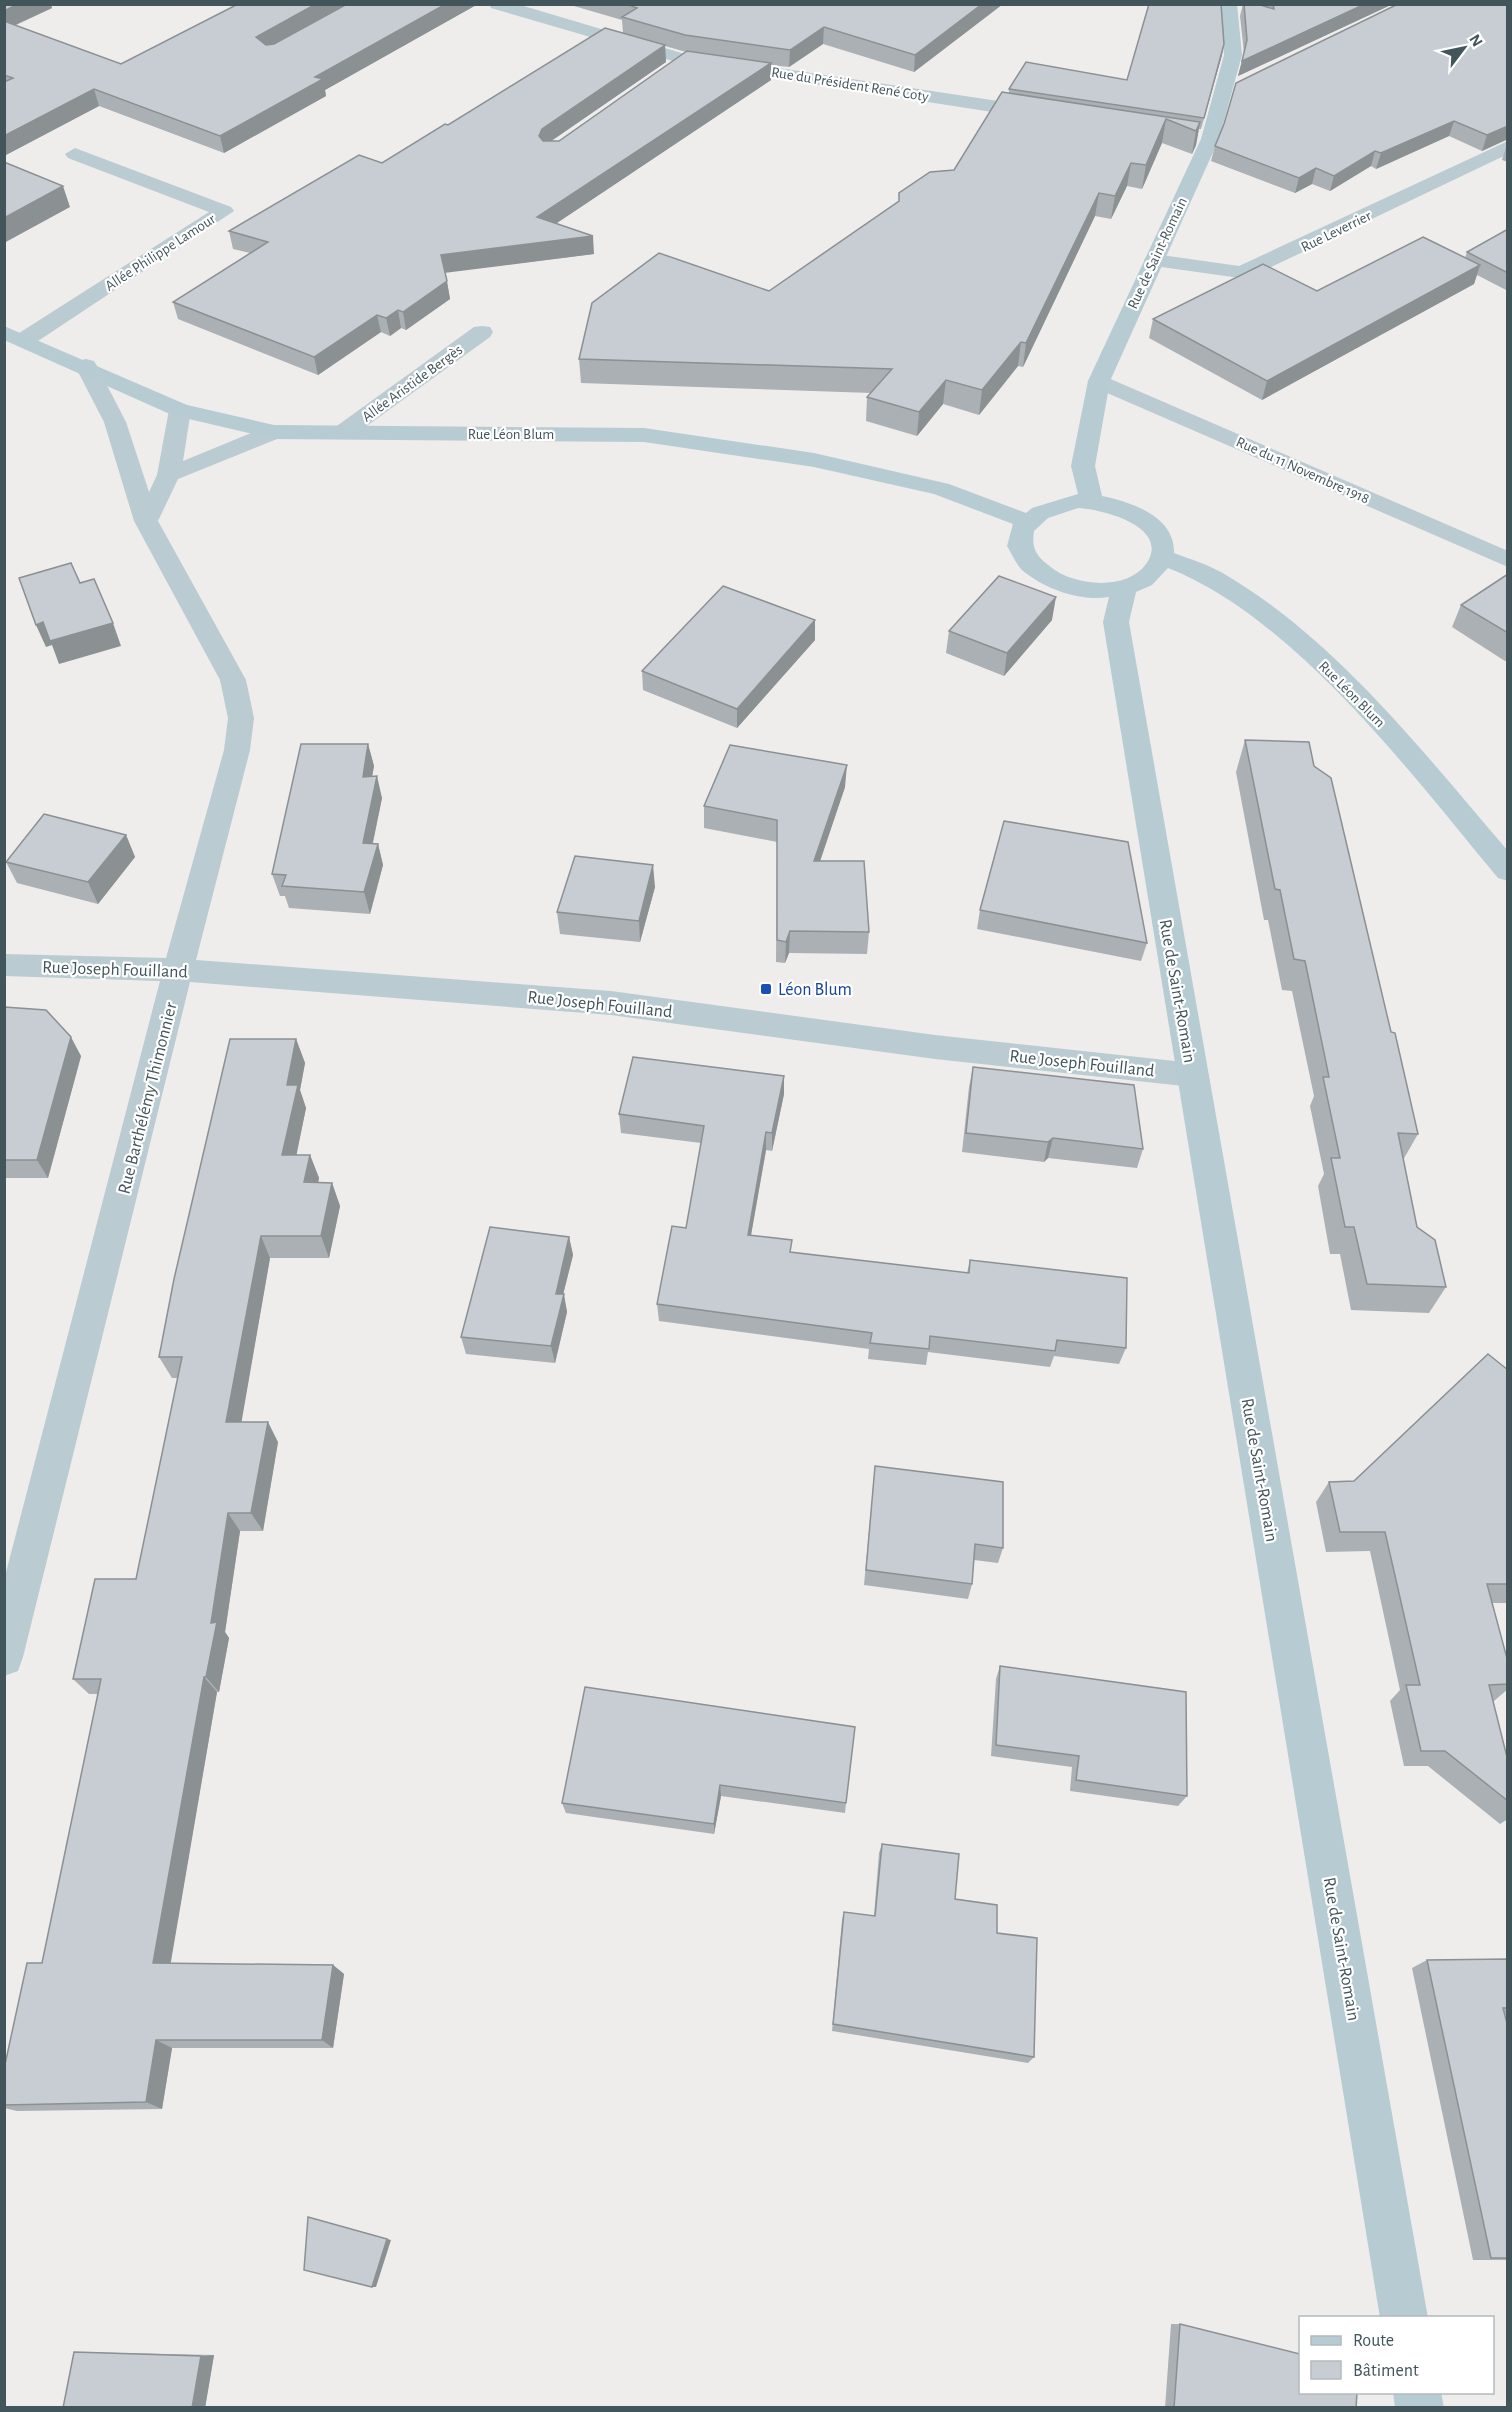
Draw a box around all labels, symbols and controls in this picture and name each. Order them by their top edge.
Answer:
north arrow [1434,18,1494,78]
text: N [1466,32,1486,50]
street label: Rue du Président René Coty [770,65,930,104]
street label: Rue de Saint-Romain [1125,195,1190,311]
street label: Rue Leverrier [1299,208,1374,255]
street label: Allée Philippe Lamour [102,211,218,294]
street label: Allée Aristide Bergès [359,342,465,425]
street label: Rue Léon Blum [468,427,554,442]
street label: Rue du 11 Novembre 1918 [1234,434,1372,507]
street label: Rue Léon Blum [1316,658,1388,730]
street label: Rue de Saint-Romain [1156,918,1199,1064]
street label: Rue Joseph Fouilland [42,958,188,982]
place label: Léon Blum [778,981,852,999]
marker: Léon Blum [759,982,773,996]
street label: Rue Joseph Fouilland [526,988,673,1022]
street label: Rue Barthélémy Thimonnier [115,1000,181,1196]
street label: Rue Joseph Fouilland [1008,1047,1155,1081]
street label: Rue de Saint-Romain [1238,1397,1281,1543]
street label: Rue de Saint-Romain [1320,1876,1363,2022]
legend [1299,2316,1494,2394]
text: Route [1353,2332,1394,2350]
text: Bâtiment [1353,2362,1419,2380]

